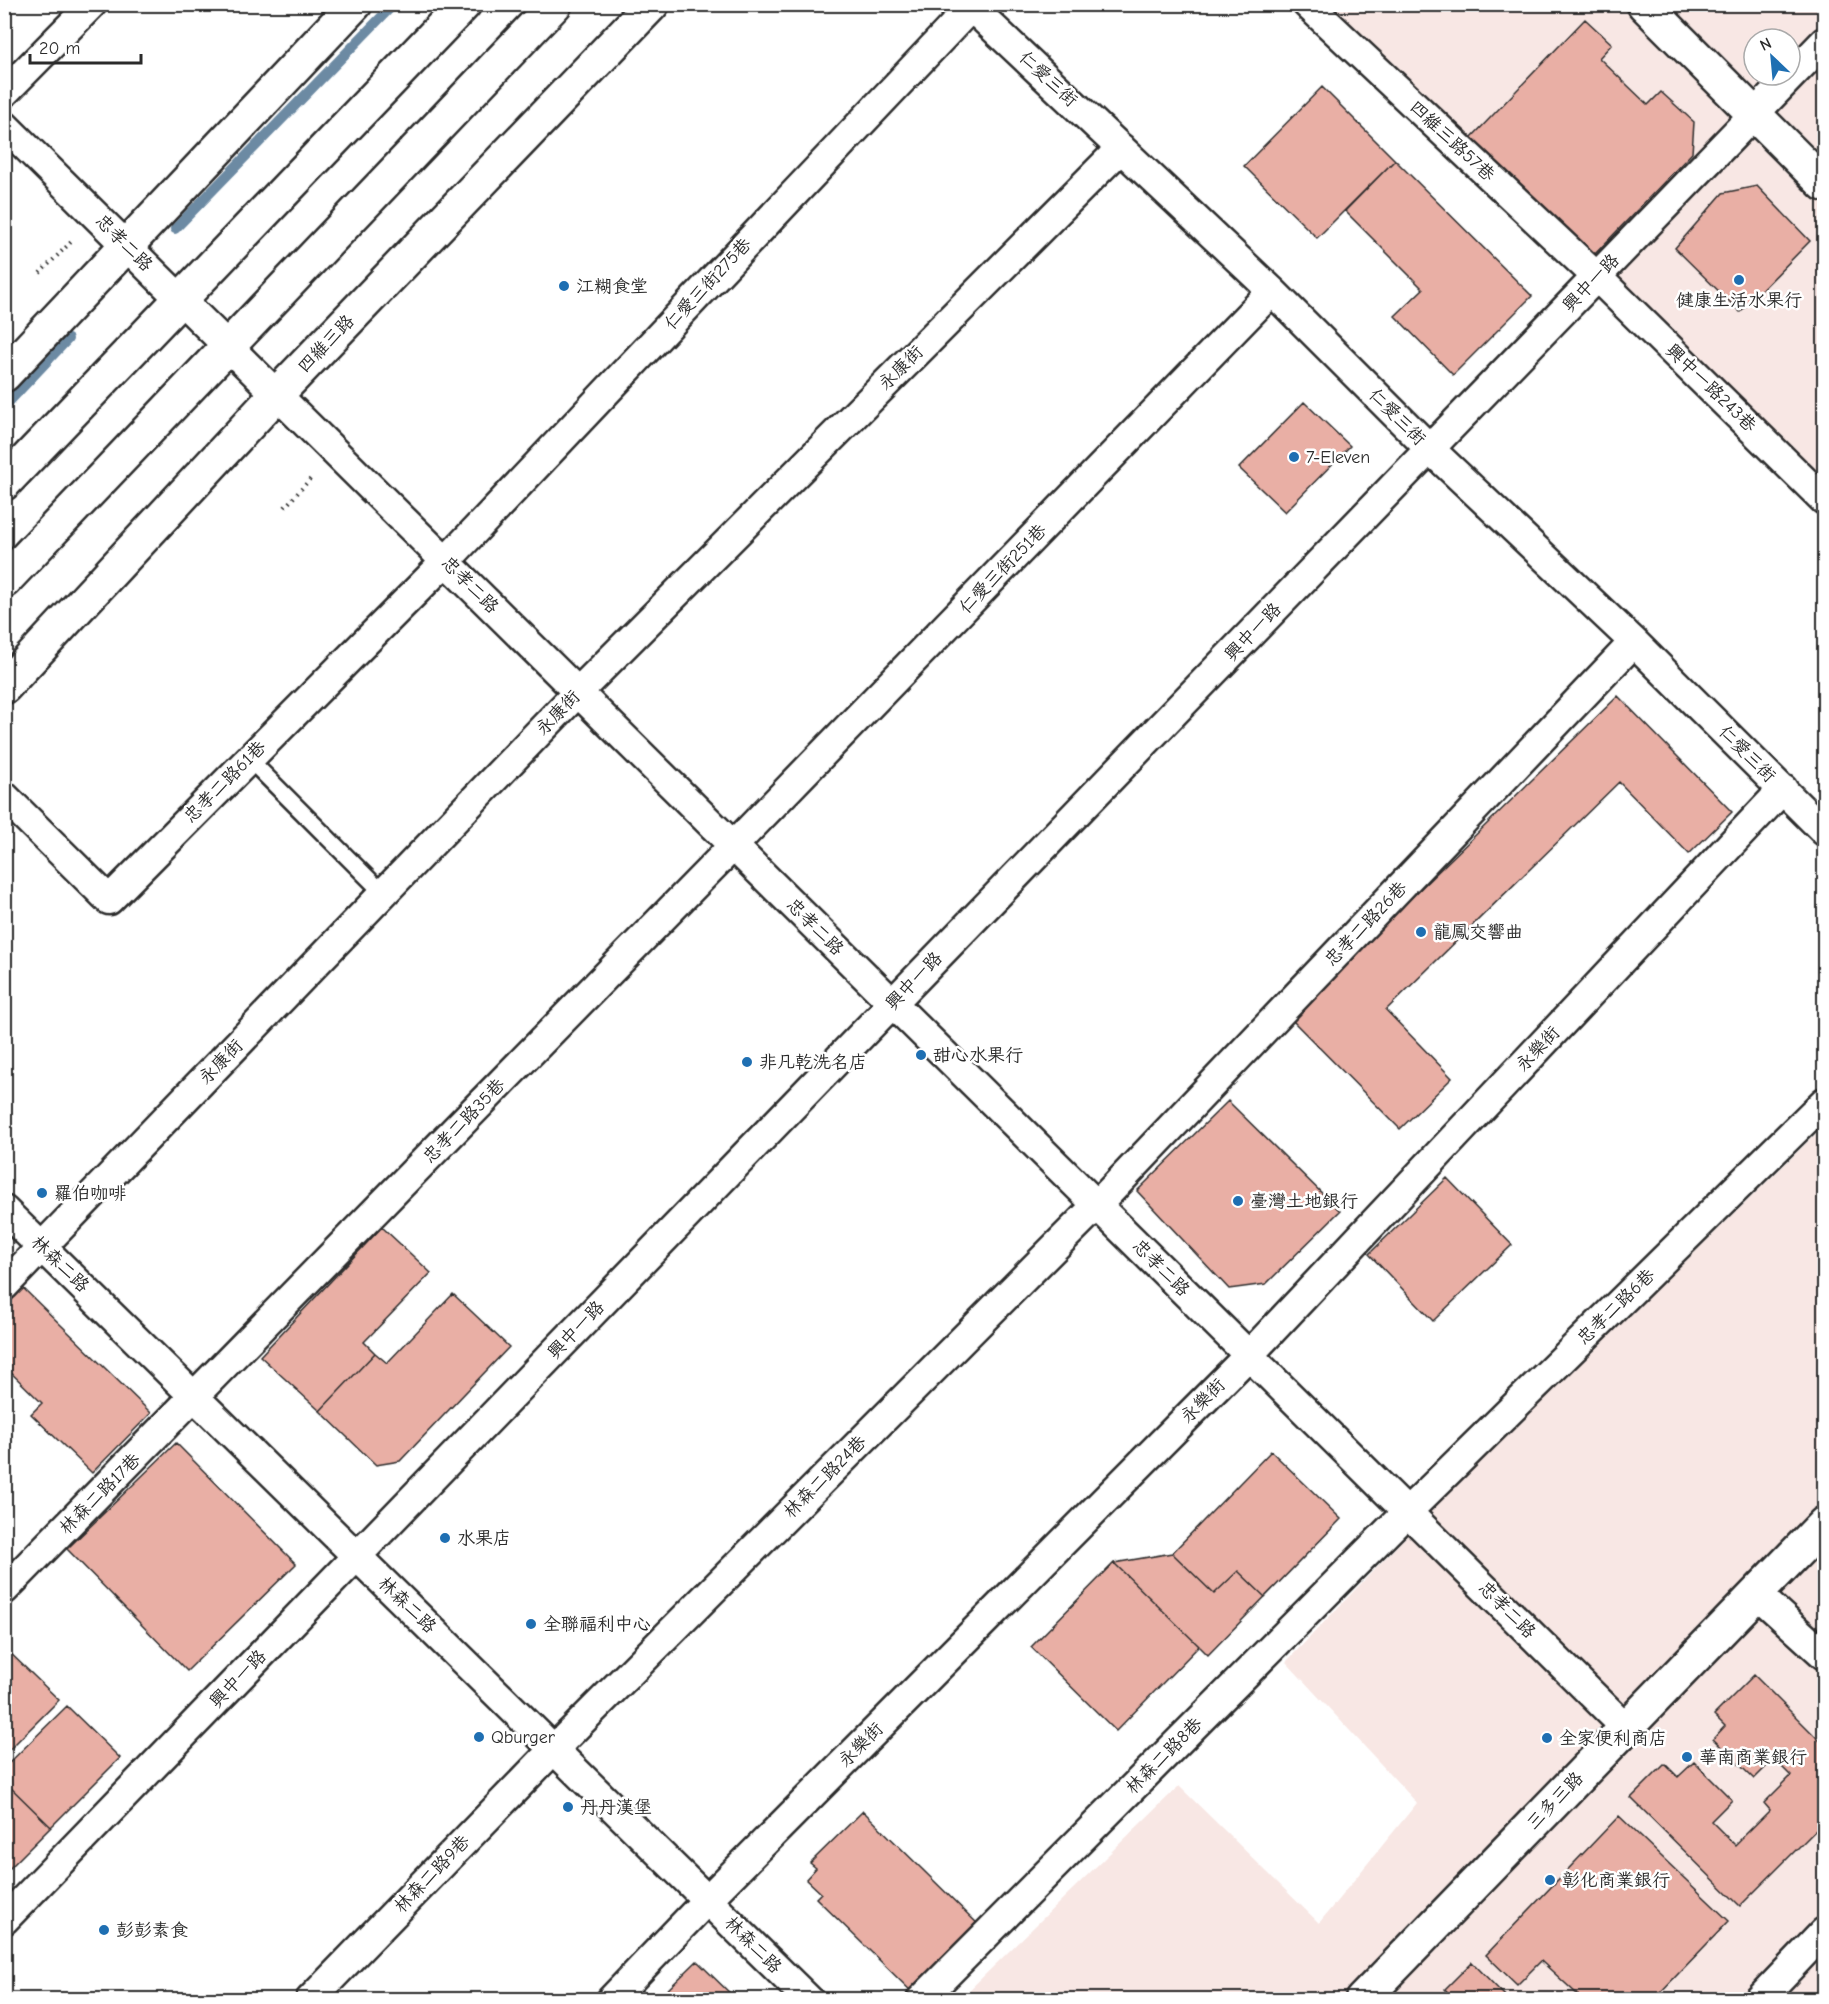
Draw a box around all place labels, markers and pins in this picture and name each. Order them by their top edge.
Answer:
marker: 健康生活水果行 [1732,273,1746,287]
place label: 江糊食堂 [576,276,648,297]
marker: 江糊食堂 [557,279,571,293]
place label: 健康生活水果行 [1676,290,1802,311]
place label: 7-Eleven [1306,447,1370,468]
marker: 7-Eleven [1287,450,1301,464]
place label: 龍鳳交響曲 [1433,922,1523,943]
marker: 龍鳳交響曲 [1414,925,1428,939]
place label: 甜心水果行 [933,1045,1023,1066]
marker: 甜心水果行 [914,1048,928,1062]
place label: 非凡乾洗名店 [759,1052,867,1073]
marker: 非凡乾洗名店 [740,1055,754,1069]
place label: 羅伯咖啡 [54,1183,126,1204]
marker: 羅伯咖啡 [35,1186,49,1200]
place label: 臺灣土地銀行 [1250,1191,1358,1212]
marker: 臺灣土地銀行 [1231,1194,1245,1208]
place label: 水果店 [457,1528,511,1549]
marker: 水果店 [438,1531,452,1545]
place label: 全聯福利中心 [543,1614,651,1635]
marker: 全聯福利中心 [524,1617,538,1631]
place label: Qburger [491,1727,556,1748]
place label: 全家便利商店 [1559,1728,1667,1749]
marker: Qburger [472,1730,486,1744]
marker: 全家便利商店 [1540,1731,1554,1745]
place label: 華南商業銀行 [1699,1747,1807,1768]
marker: 華南商業銀行 [1680,1750,1694,1764]
place label: 丹丹漢堡 [580,1797,652,1818]
marker: 丹丹漢堡 [561,1800,575,1814]
place label: 彰化商業銀行 [1562,1870,1670,1891]
marker: 彰化商業銀行 [1543,1873,1557,1887]
place label: 彭彭素食 [116,1920,188,1941]
marker: 彭彭素食 [97,1923,111,1937]

